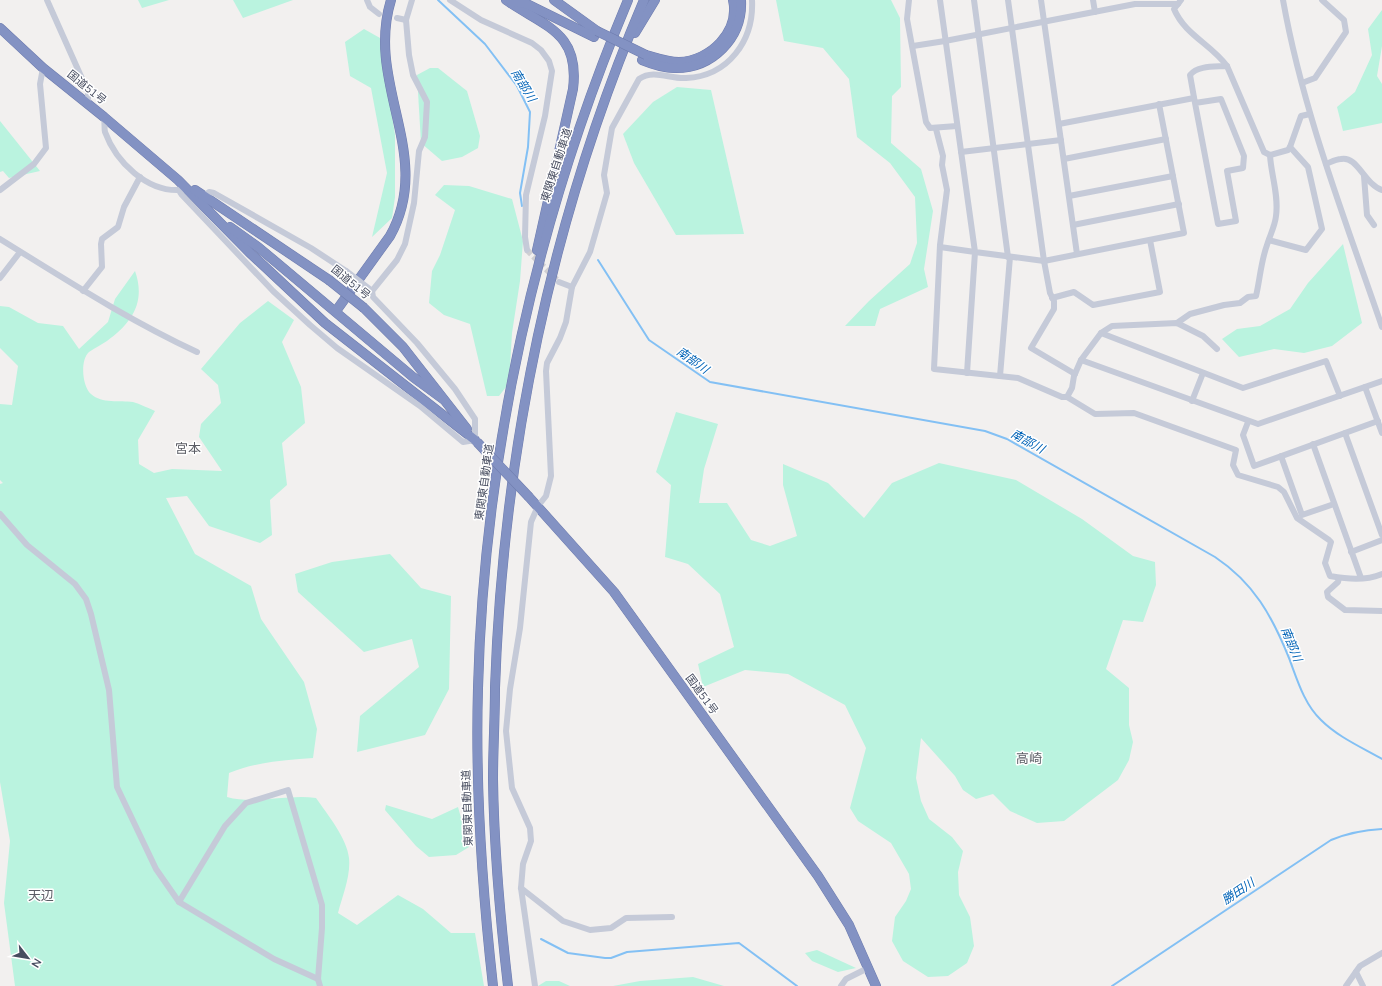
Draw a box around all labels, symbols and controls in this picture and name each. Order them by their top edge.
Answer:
water label: 南部川 [508,66,541,106]
street label: 国道51号 [65,67,109,107]
street label: 東関東自動車道 [537,126,575,204]
street label: 国道51号 [329,262,373,302]
water label: 南部川 [674,344,714,378]
water label: 南部川 [1009,426,1049,457]
district label: 宮本 [175,440,201,456]
street label: 東関東自動車道 [472,443,496,521]
water label: 南部川 [1278,624,1306,665]
street label: 国道51号 [683,671,721,717]
district label: 高崎 [1016,750,1042,766]
street label: 東関東自動車道 [459,769,475,847]
water label: 勝田川 [1219,874,1259,907]
district label: 天辺 [28,887,54,903]
north arrow [8,938,48,978]
text: N [28,956,45,970]

